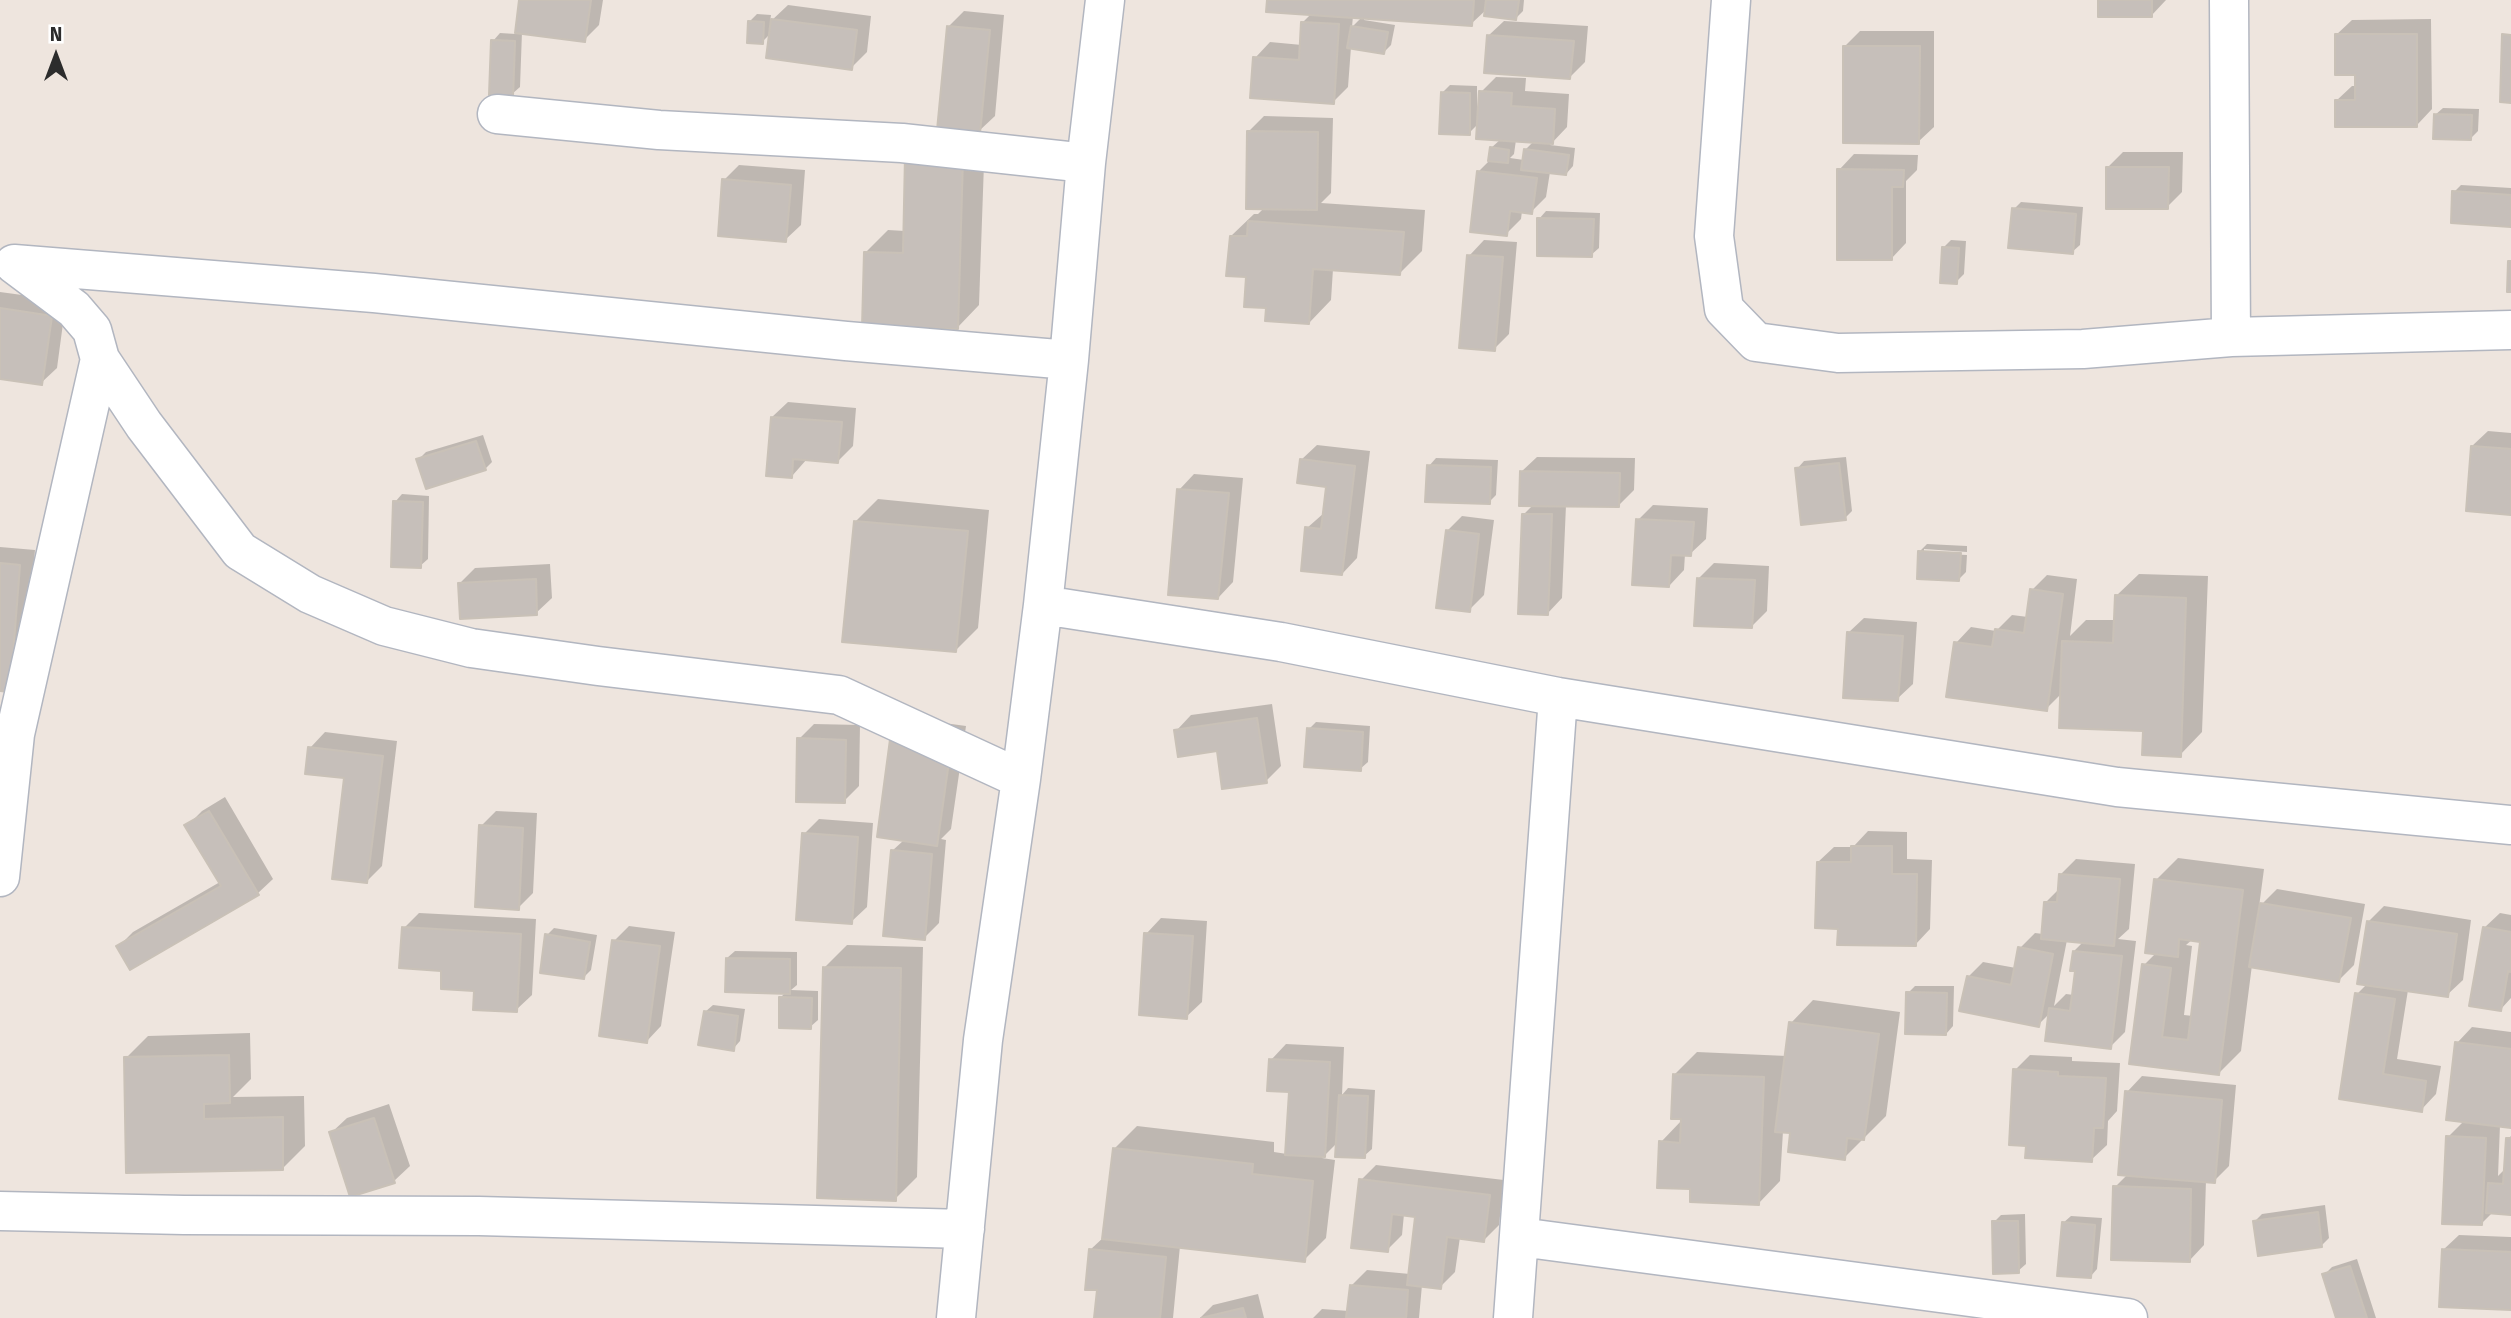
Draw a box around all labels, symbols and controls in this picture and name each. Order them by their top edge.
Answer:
north arrow [21,21,91,91]
text: N [50,23,62,46]

